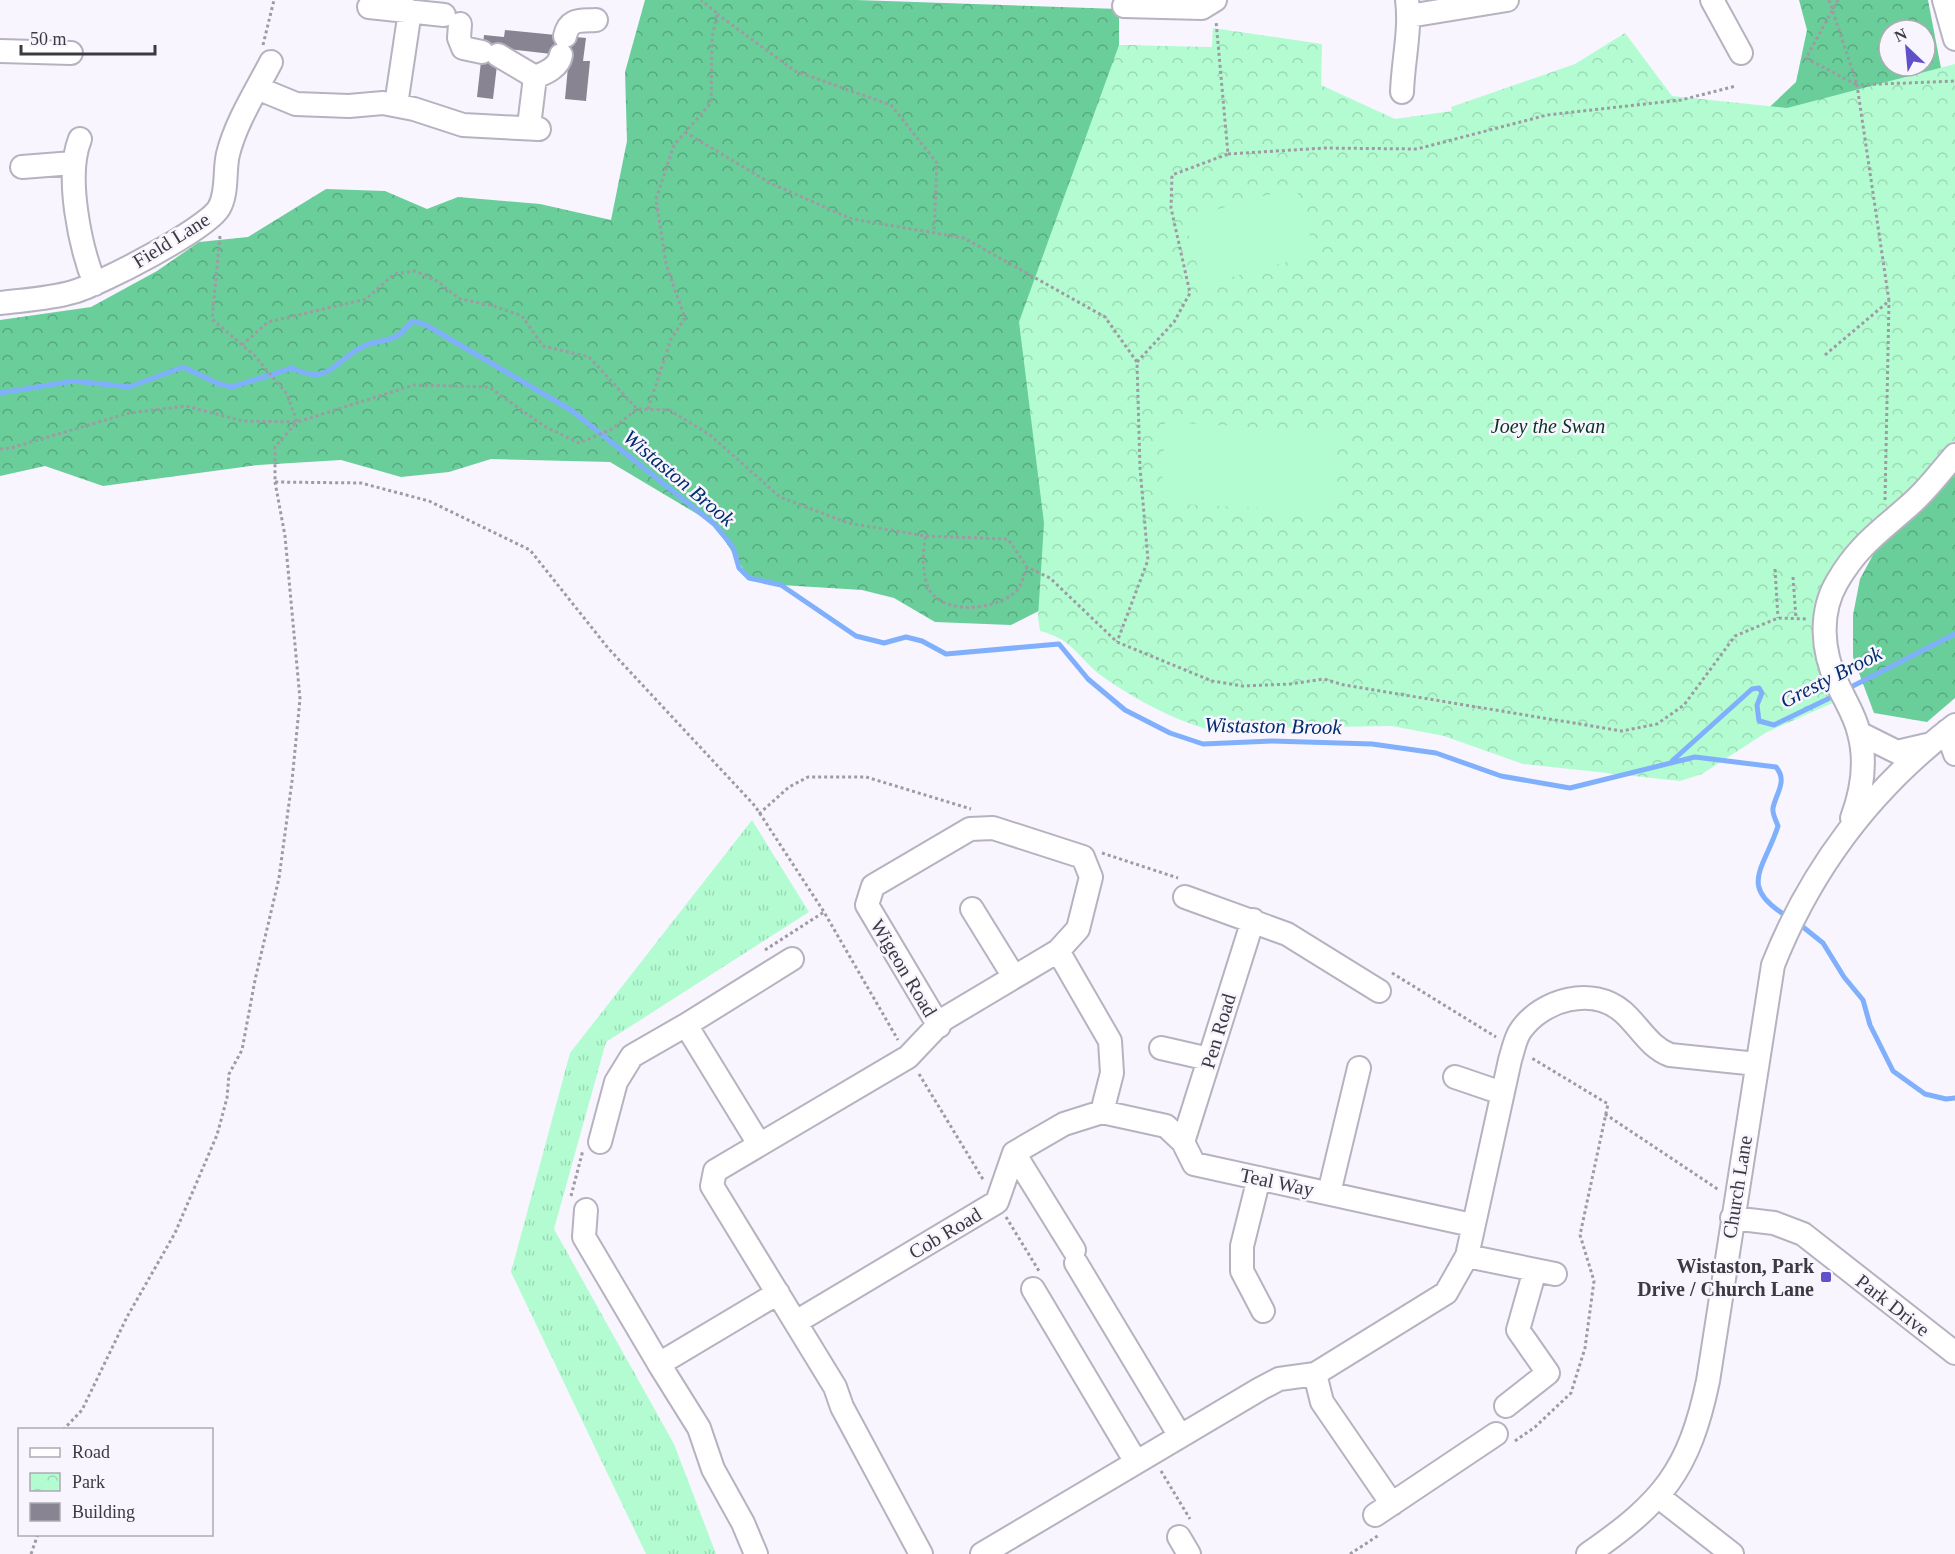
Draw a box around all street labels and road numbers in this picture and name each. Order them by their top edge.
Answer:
street label: Field Lane [129,208,213,272]
street label: Wigeon Road [865,915,942,1021]
street label: Pen Road [1196,991,1240,1071]
street label: Church Lane [1718,1134,1756,1240]
street label: Teal Way [1238,1163,1316,1202]
street label: Cob Road [905,1203,985,1263]
street label: Park Drive [1852,1269,1934,1341]

